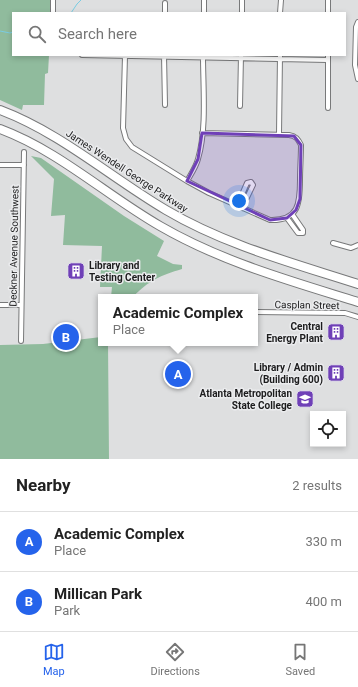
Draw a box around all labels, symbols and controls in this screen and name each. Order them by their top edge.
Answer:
search box [12,12,346,56]
icon: search [26,23,48,45]
text: Search here [58,25,137,43]
street label: James Wendell George Parkway [64,128,190,215]
street label: Deckner Avenue Southwest [7,185,21,307]
your location [229,191,249,211]
place label: Library and Testing Center [89,260,155,283]
building icon: Library and Testing Center [66,261,86,281]
popup [98,294,258,346]
street label: Casplan Street [274,299,340,311]
text: Academic Complex [113,304,243,322]
place label: Central Energy Plant [266,321,324,344]
pin: B [53,322,79,352]
text: Place [113,322,145,337]
building icon: Central Energy Plant [326,322,346,342]
pin: A [165,359,191,389]
place label: Library / Admin (Building 600) [254,362,323,386]
building icon: Library / Admin (Building 600) [326,363,346,383]
place label: Atlanta Metropolitan State College [200,388,293,411]
school or university icon: Atlanta Metropolitan State College [295,389,315,409]
map controls [310,411,346,447]
button: locate [310,411,346,447]
text: Nearby [16,475,71,495]
text: 2 results [292,478,342,493]
text: Academic Complex [54,525,184,543]
text: A [25,534,33,549]
text: 330 m [305,534,342,549]
text: Place [54,543,86,558]
text: Millican Park [54,585,142,603]
text: B [25,594,33,609]
text: 400 m [305,594,342,609]
text: Park [54,603,80,618]
tab: Map [43,641,65,678]
tab: Directions [150,641,200,678]
tab: Saved [285,641,315,678]

